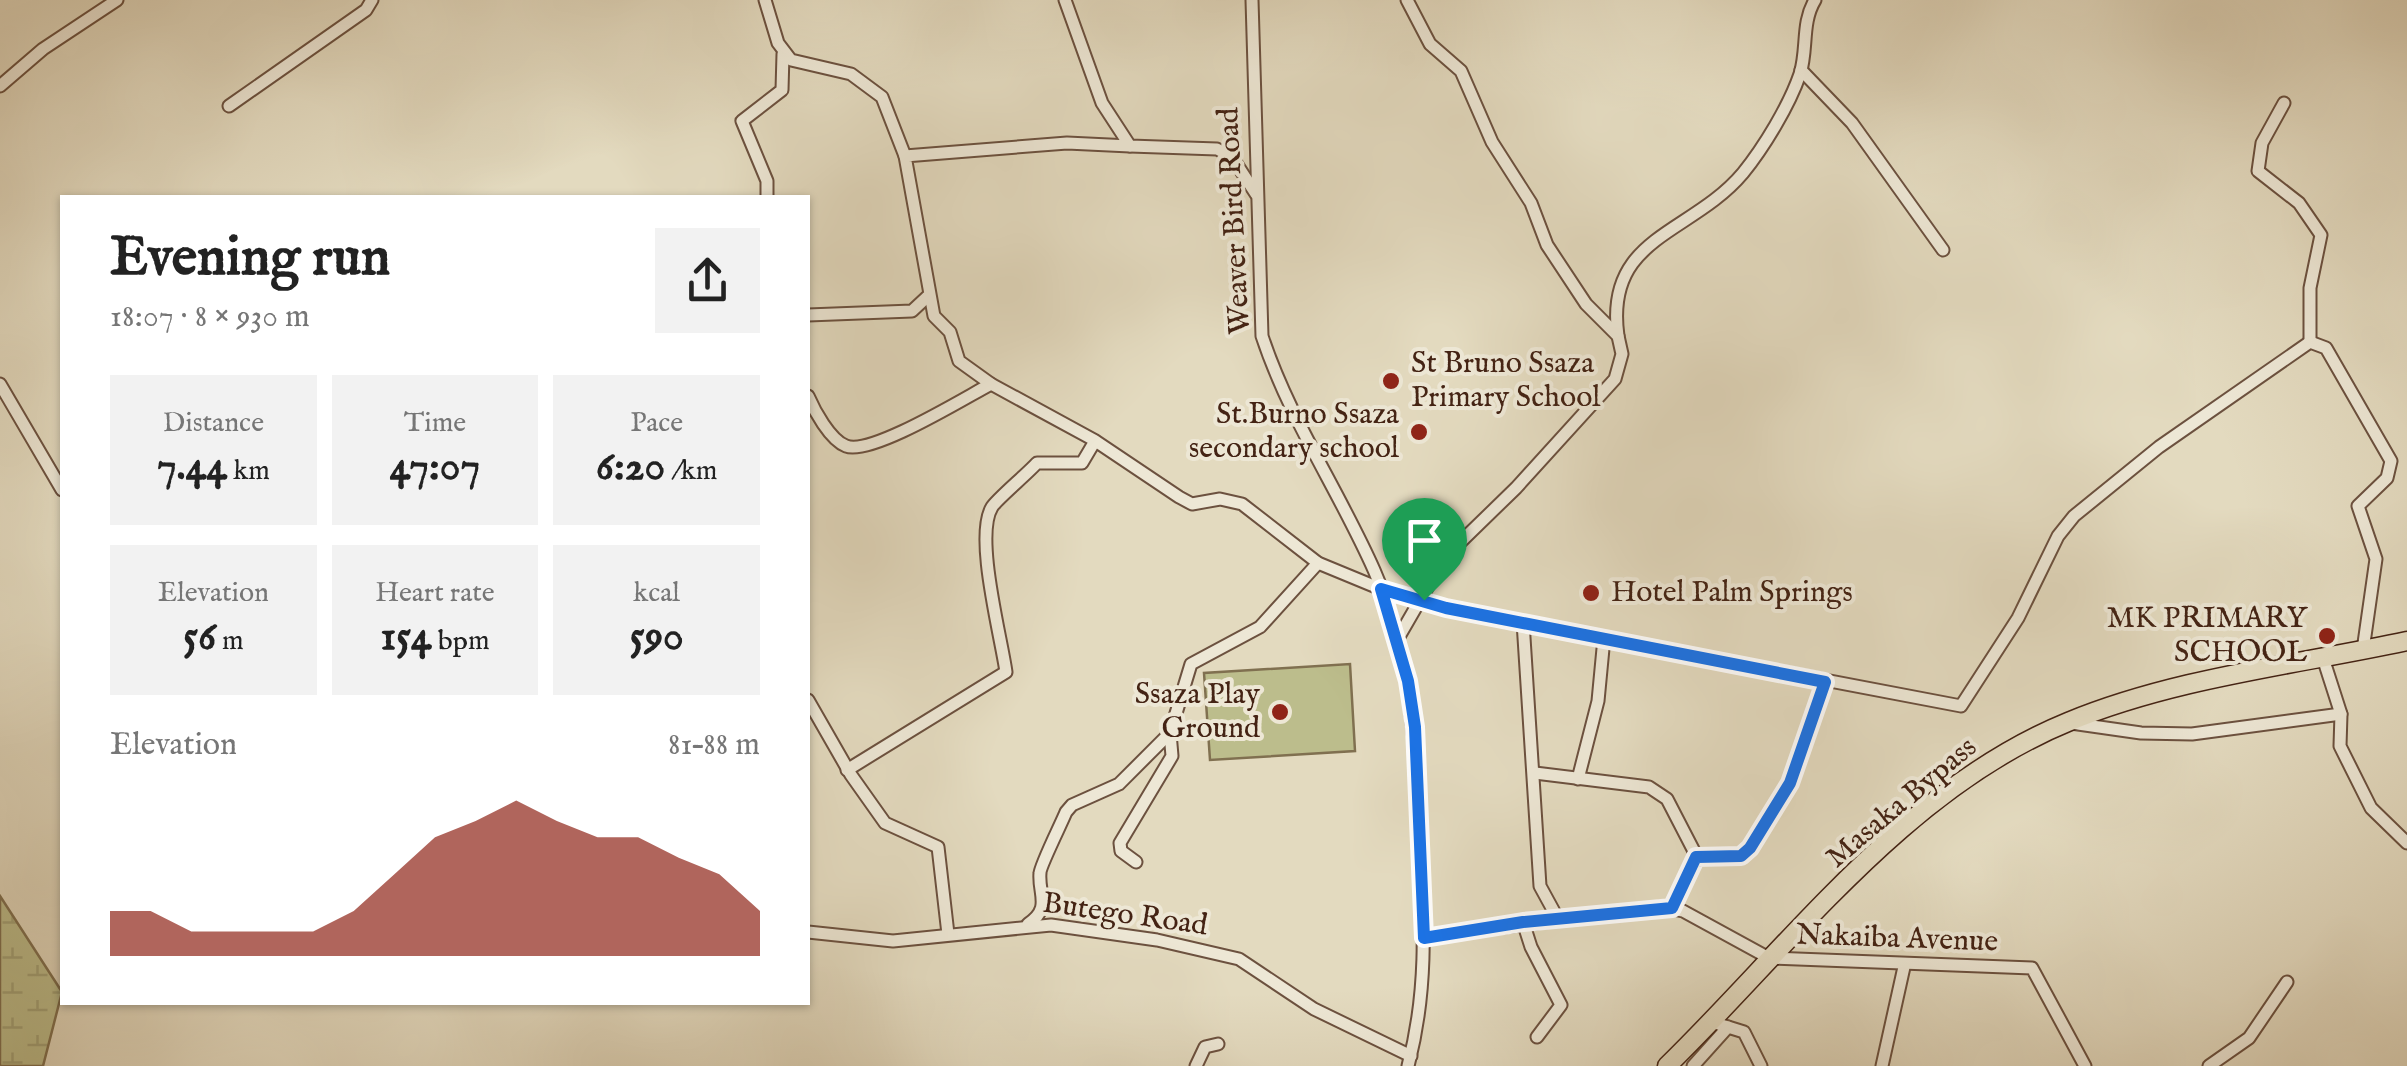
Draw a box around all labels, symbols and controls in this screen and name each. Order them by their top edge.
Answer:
street label: Weaver Bird Road [1210,106,1260,335]
text: Evening run [110,224,390,294]
button: share [655,228,760,333]
text: 18:07 · 8 × 930 m [110,297,310,338]
place label: St Bruno Ssaza Primary School [1411,345,1601,417]
marker: St Bruno Ssaza Primary School [1380,370,1402,392]
place label: St.Burno Ssaza secondary school [1189,396,1400,468]
text: Distance [163,406,264,441]
text: Time [404,406,466,441]
text: Pace [630,406,683,441]
marker: St.Burno Ssaza secondary school [1408,421,1430,443]
text: 7.44 [157,441,227,494]
text: 47:07 [390,441,480,494]
text: 6:20 [596,441,665,494]
text: km [227,454,270,489]
text: /km [665,454,717,489]
pin [1382,498,1467,601]
icon: arrive [1397,513,1452,568]
place label: Hotel Palm Springs [1611,574,1853,612]
text: Elevation [158,576,269,611]
text: Heart rate [375,576,495,611]
text: kcal [633,576,680,611]
marker: Hotel Palm Springs [1580,582,1602,604]
place label: MK PRIMARY SCHOOL [2106,600,2309,672]
text: 56 [183,611,216,664]
text: 154 [380,611,432,664]
text: 590 [630,611,684,664]
text: m [216,624,244,659]
text: bpm [432,624,490,659]
marker: MK PRIMARY SCHOOL [2316,625,2338,647]
place label: Ssaza Play Ground [1135,676,1261,748]
marker: Ssaza Play Ground [1269,701,1291,723]
text: Elevation [110,725,237,766]
text: 81–88 m [668,725,760,766]
street label: Masaka Bypass [1819,729,1985,877]
street label: Butego Road [1040,885,1211,946]
street label: Nakaiba Avenue [1795,916,1999,962]

